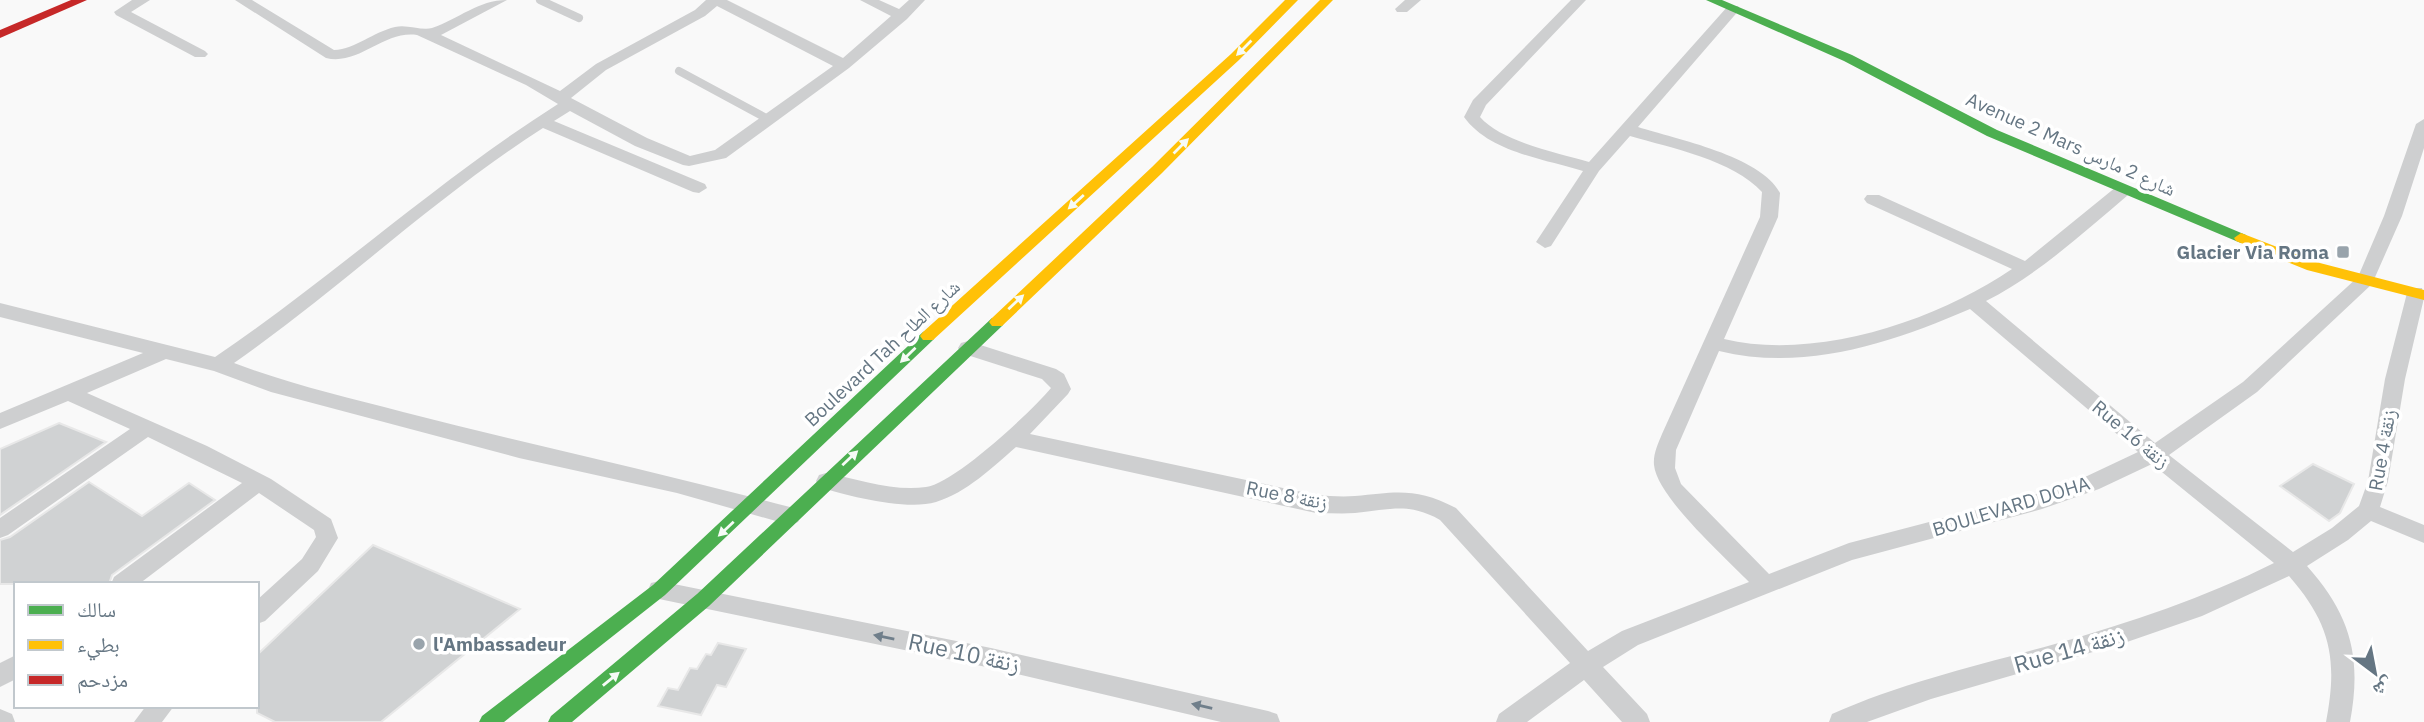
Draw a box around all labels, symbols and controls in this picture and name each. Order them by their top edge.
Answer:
one-way arrow [1236,39,1252,56]
street label: Avenue 2 Mars شارع 2 مارس [1963,87,2179,201]
one-way arrow [1172,138,1189,154]
one-way arrow [1068,193,1085,209]
place label: Glacier Via Roma [2177,240,2329,264]
marker: Glacier Via Roma [2335,244,2351,260]
street label: Boulevard Tah شارع الطاح [799,275,965,431]
one-way arrow [1007,295,1024,311]
one-way arrow [900,347,917,363]
street label: Rue 16 زنقة [2087,395,2175,473]
street label: Rue 4 زنقة [2363,407,2401,493]
one-way arrow [842,450,859,467]
street label: BOULEVARD DOHA [1929,471,2093,541]
street label: Rue 8 زنقة [1244,475,1330,515]
one-way arrow [717,521,735,537]
legend [14,582,259,708]
text: سالك [77,595,116,623]
street label: Rue 14 زنقة [2010,619,2127,679]
street label: Rue 10 زنقة [906,626,1023,678]
text: بطيء [77,630,120,661]
one-way arrow [873,631,895,642]
place label: l'Ambassadeur [433,632,567,656]
marker: l'Ambassadeur [411,636,427,652]
north arrow [2340,638,2410,708]
text: مزدحم [77,665,128,694]
one-way arrow [602,671,620,686]
text: ش [2369,672,2399,703]
one-way arrow [1191,700,1213,711]

